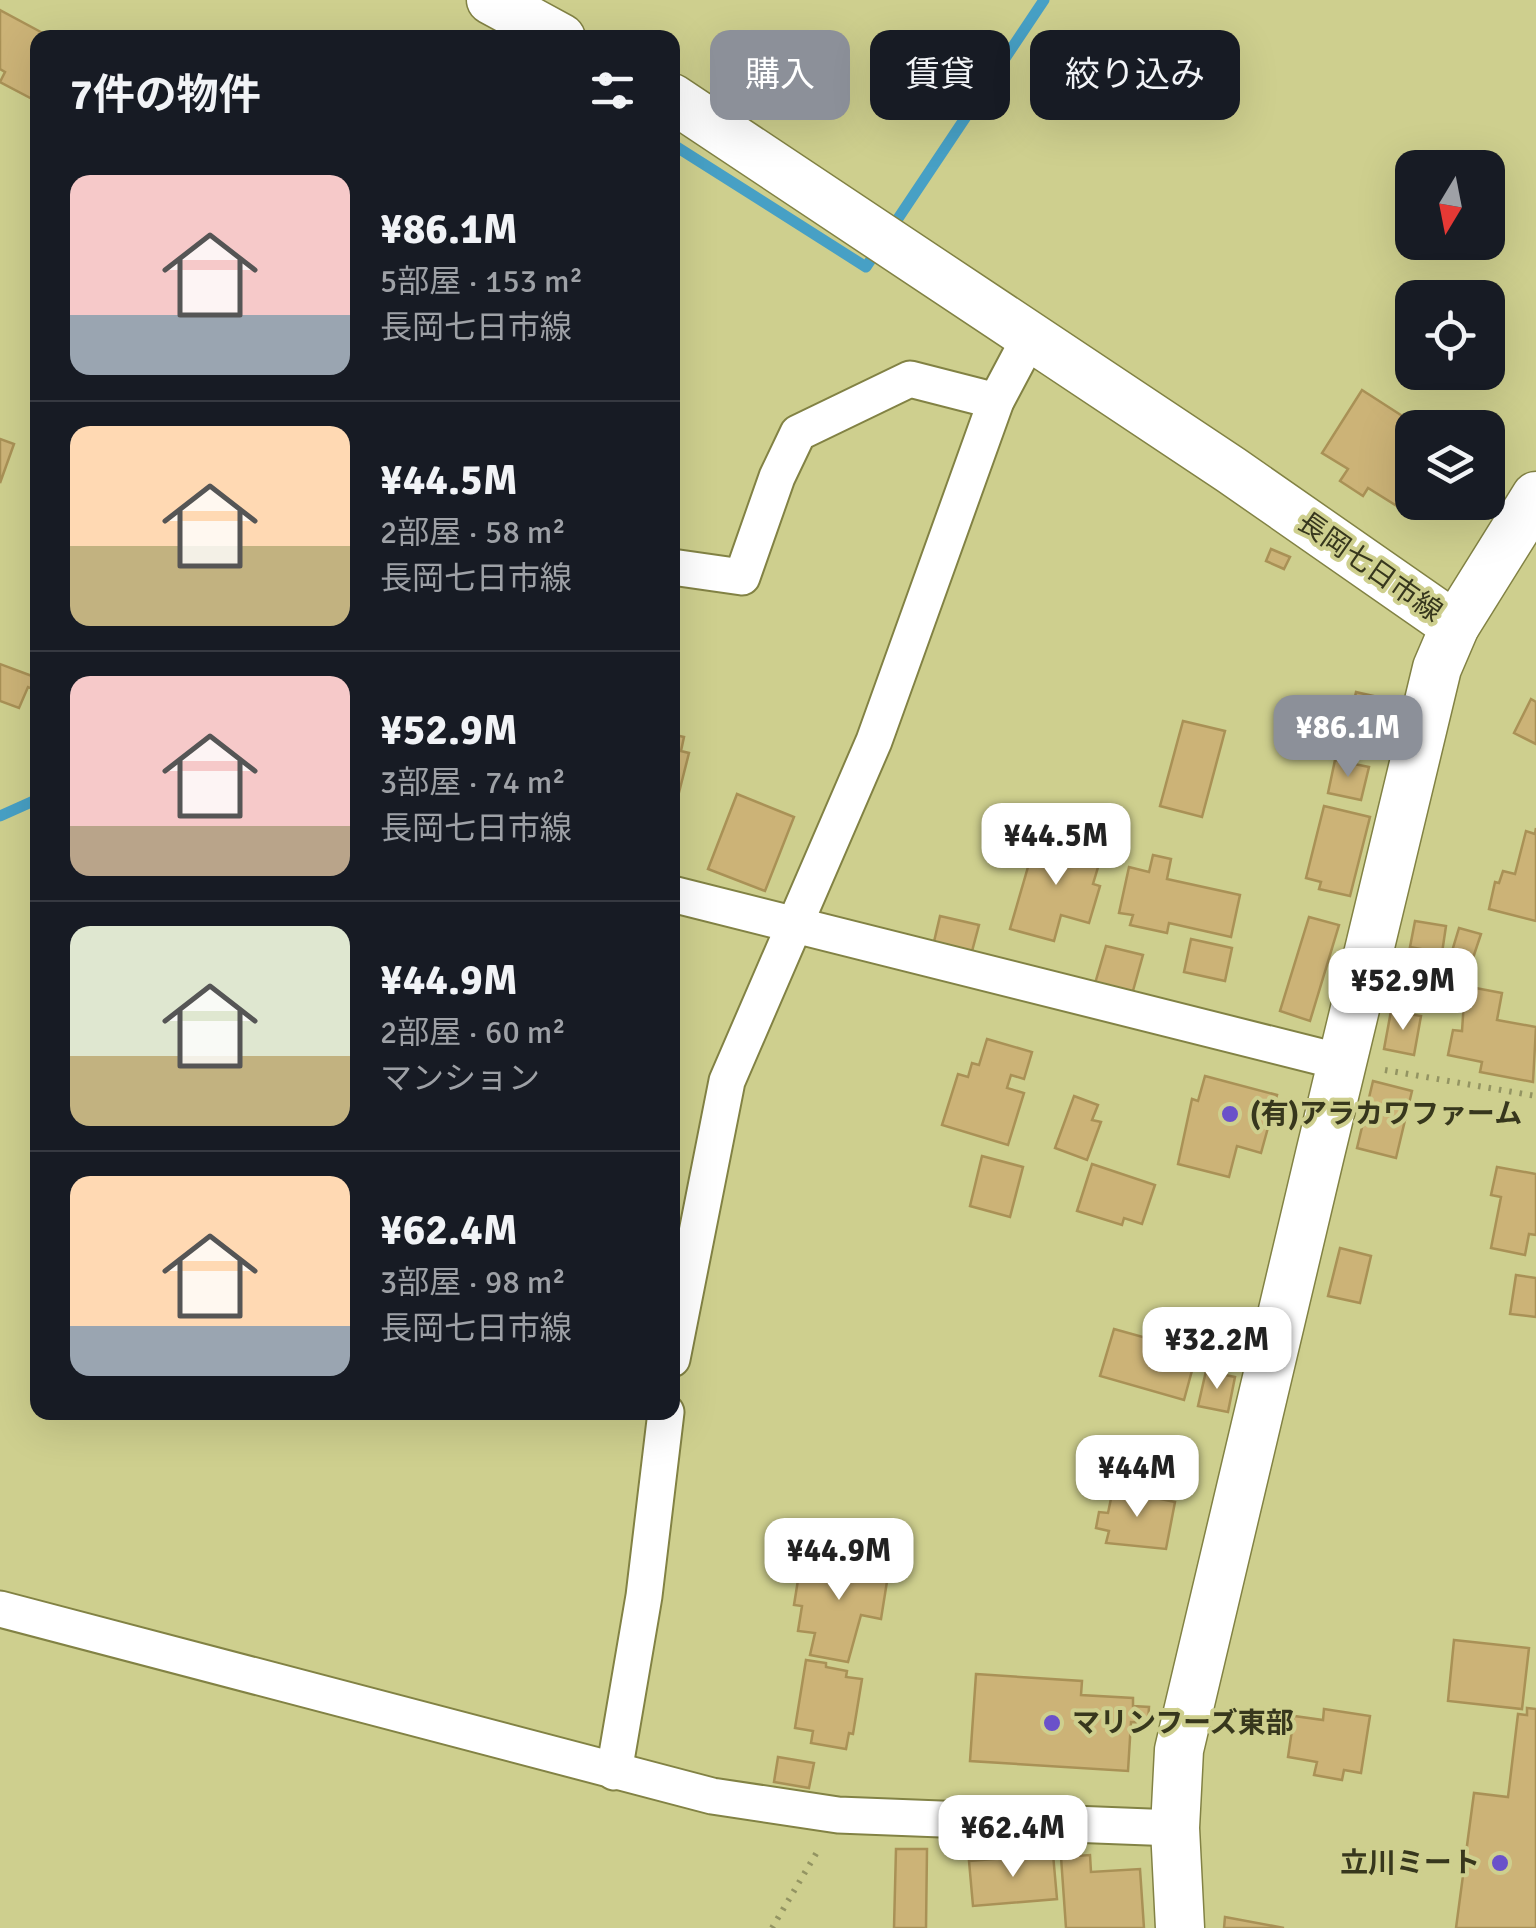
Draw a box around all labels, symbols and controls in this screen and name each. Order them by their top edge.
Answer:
chip: 購入 [710,30,850,120]
chip: 賃貸 [870,30,1010,120]
chip: 絞り込み [1030,30,1240,120]
icon: filters [585,63,640,118]
text: 7件の物件 [70,70,261,121]
north arrow [1395,150,1505,260]
map controls [1395,150,1505,520]
text: ¥86.1M [380,204,518,255]
icon: home [150,215,270,335]
text: 5部屋 · 153 m² [380,262,583,301]
button: locate [1395,280,1505,390]
text: 長岡七日市線 [380,308,572,347]
button: layers [1395,410,1505,520]
text: ¥44.5M [380,455,518,506]
icon: home [150,466,270,586]
street label: 長岡七日市線 [1291,505,1449,629]
text: 2部屋 · 58 m² [380,513,566,552]
text: 長岡七日市線 [380,559,572,598]
pin: ¥86.1M [1267,695,1429,780]
text: ¥52.9M [380,705,518,756]
text: ¥86.1M [1296,708,1400,747]
icon: home [150,716,270,836]
text: 3部屋 · 74 m² [380,763,566,802]
pin: ¥44.5M [975,803,1137,888]
text: 長岡七日市線 [380,809,572,848]
text: ¥44.5M [1004,816,1108,855]
pin: ¥52.9M [1322,948,1484,1033]
text: ¥44.9M [380,955,518,1006]
text: ¥52.9M [1351,961,1455,1000]
icon: home [150,966,270,1086]
text: 2部屋 · 60 m² [380,1013,566,1052]
text: マンション [380,1059,540,1098]
place label: (有)アラカワファーム [1250,1097,1522,1131]
marker: (有)アラカワファーム [1219,1103,1241,1125]
text: ¥62.4M [380,1205,518,1256]
icon: home [150,1216,270,1336]
text: 3部屋 · 98 m² [380,1263,566,1302]
pin: ¥32.2M [1136,1307,1298,1392]
text: 長岡七日市線 [380,1309,572,1348]
text: ¥32.2M [1165,1320,1269,1359]
pin: ¥44M [1078,1435,1196,1520]
text: ¥44M [1098,1448,1176,1487]
pin: ¥44.9M [758,1518,920,1603]
text: ¥44.9M [787,1531,891,1570]
place label: マリンフーズ東部 [1072,1706,1294,1740]
marker: マリンフーズ東部 [1041,1712,1063,1734]
pin: ¥62.4M [932,1795,1094,1880]
text: ¥62.4M [961,1808,1065,1847]
place label: 立川ミート [1340,1846,1480,1880]
marker: 立川ミート [1489,1852,1511,1874]

